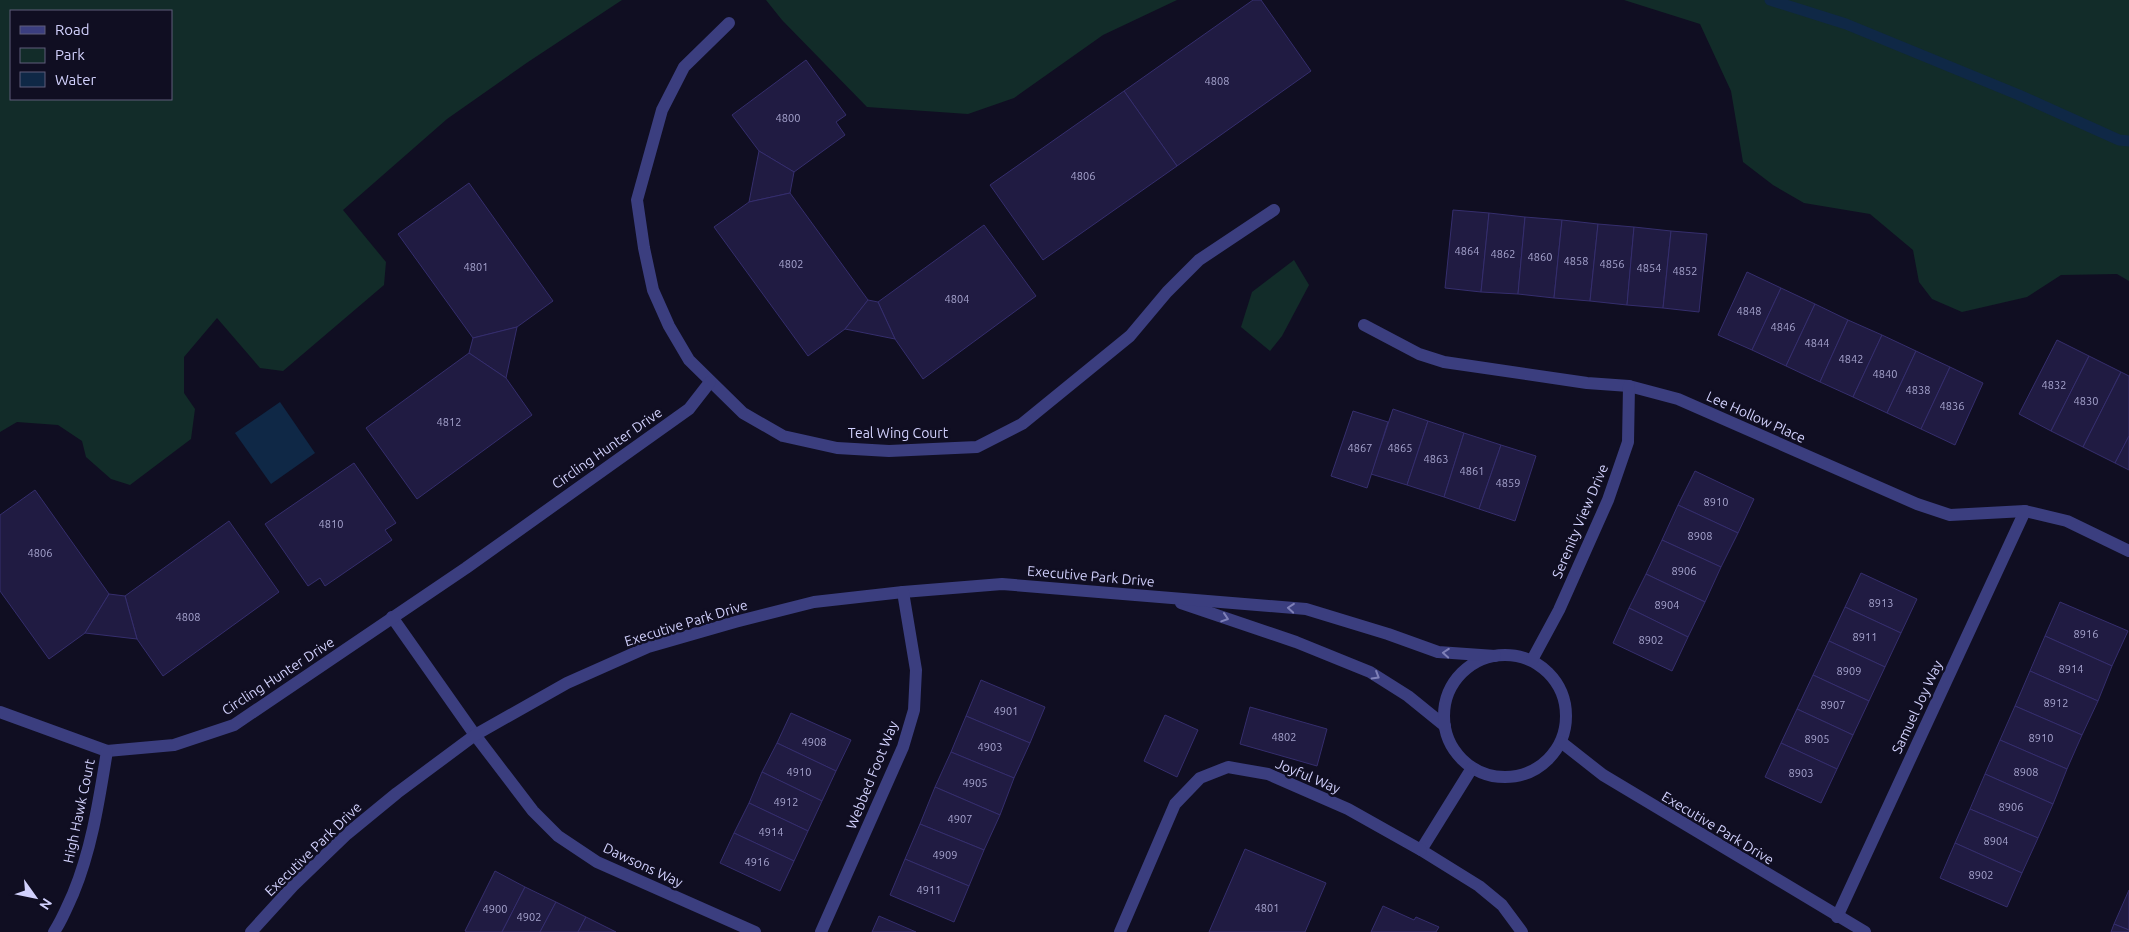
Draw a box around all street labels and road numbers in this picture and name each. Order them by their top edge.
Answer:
street label: Lee Hollow Place [1704,388,1808,446]
street label: Circling Hunter Drive [549,404,665,492]
street label: Teal Wing Court [848,425,949,441]
street label: Serenity View Drive [1549,461,1611,581]
street label: Executive Park Drive [1027,562,1155,590]
street label: Executive Park Drive [623,597,749,649]
street label: Circling Hunter Drive [219,634,337,718]
street label: Samuel Joy Way [1888,658,1946,756]
street label: Webbed Foot Way [843,718,901,831]
street label: Joyful Way [1273,755,1343,797]
street label: High Hawk Court [60,757,98,865]
street label: Executive Park Drive [1659,788,1777,868]
street label: Executive Park Drive [261,799,365,899]
street label: Dawsons Way [601,840,686,891]

